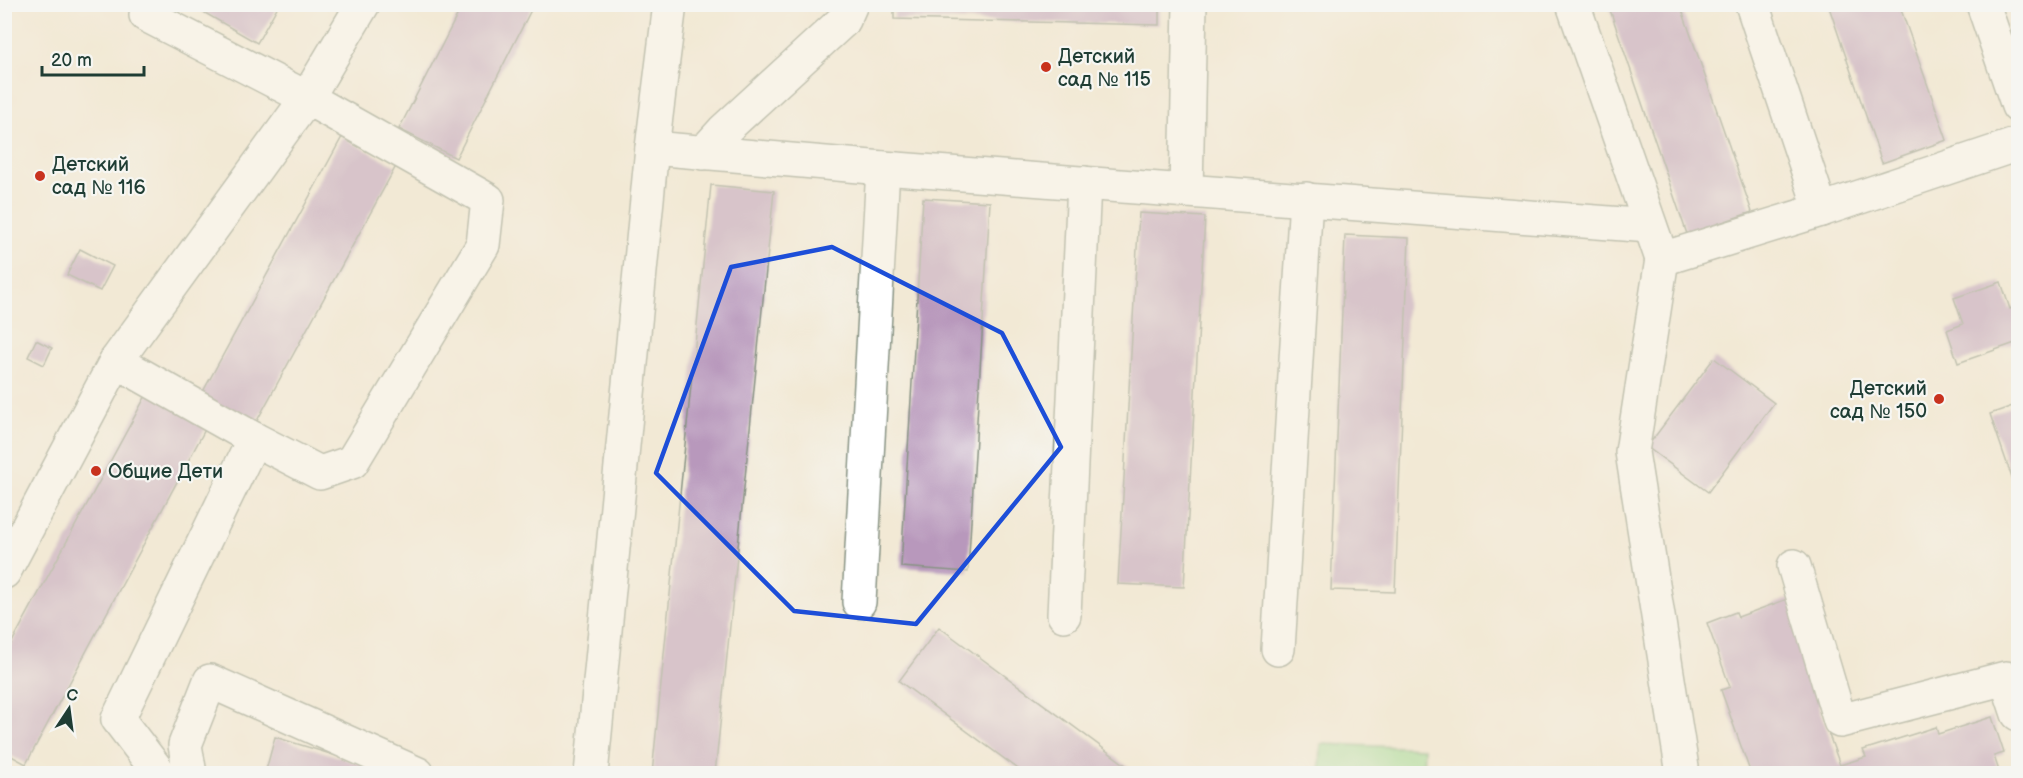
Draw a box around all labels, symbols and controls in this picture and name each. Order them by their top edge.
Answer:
scale bar [42,39,144,77]
place label: Детский сад № 115 [1058,45,1151,92]
text: 20 m [51,50,92,71]
marker: Детский сад № 115 [1039,60,1053,74]
place label: Детский сад № 116 [52,153,146,200]
marker: Детский сад № 116 [33,169,47,183]
place label: Детский сад № 150 [1830,377,1927,424]
marker: Детский сад № 150 [1932,392,1946,406]
place label: Общие Дети [108,460,223,484]
marker: Общие Дети [89,464,103,478]
north arrow [39,679,99,739]
text: С [64,685,80,706]

